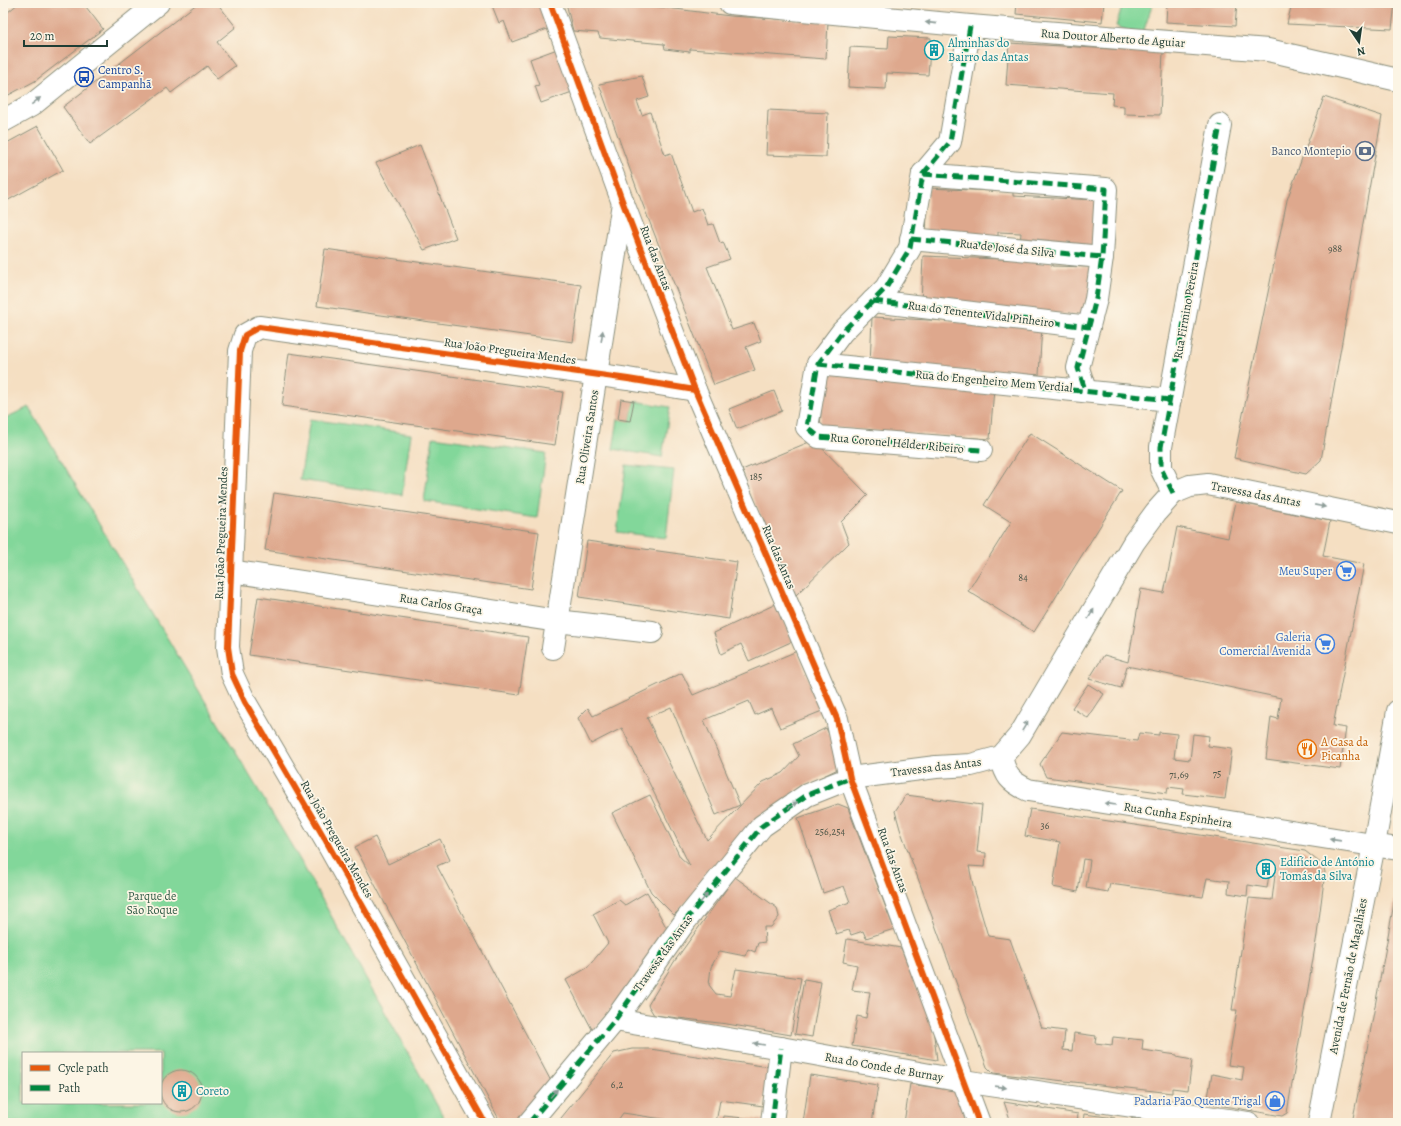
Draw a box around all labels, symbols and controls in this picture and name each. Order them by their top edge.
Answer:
one-way arrow [925,19,937,26]
scale bar [24,22,107,48]
north arrow [1339,22,1379,62]
street label: Rua Doutor Alberto de Aguiar [1040,25,1186,51]
text: 20 m [30,28,54,44]
place label: Alminhas do Bairro das Antas [947,35,1029,65]
building icon: Alminhas do Bairro das Antas [923,39,945,61]
text: N [1356,43,1367,59]
place label: Centro S. Campanhã [98,62,152,92]
bus stop icon: Centro S. Campanhã [73,66,95,88]
one-way arrow [31,97,42,105]
bank icon: Banco Montepio [1354,140,1376,162]
place label: Banco Montepio [1271,143,1351,159]
street label: Rua das Antas [636,223,676,293]
street label: Rua de José da Silva [959,235,1056,261]
house number: 988 [1328,242,1342,255]
street label: Rua Firmino Pereira [1170,260,1202,360]
street label: Rua do Tenente Vidal Pinheiro [907,297,1055,331]
one-way arrow [599,330,605,342]
street label: Rua João Pregueira Mendes [443,334,577,368]
street label: Rua do Engenheiro Mem Verdial [915,366,1073,396]
street label: Rua Oliveira Santos [572,388,602,485]
street label: Rua Coronel Hélder Ribeiro [829,429,965,457]
street label: Rua João Pregueira Mendes [211,466,231,600]
house number: 185 [750,470,762,483]
street label: Travessa das Antas [1210,477,1302,511]
one-way arrow [1314,504,1326,510]
street label: Rua das Antas [758,522,800,592]
supermarket icon: Meu Super [1335,560,1357,582]
place label: Meu Super [1279,563,1332,579]
house number: 84 [1018,571,1028,584]
street label: Rua Carlos Graça [398,590,484,619]
one-way arrow [1088,608,1095,620]
place label: Galeria Comercial Avenida [1219,629,1311,659]
supermarket icon: Galeria Comercial Avenida [1314,633,1336,655]
one-way arrow [1022,720,1029,732]
place label: A Casa da Picanha [1320,734,1369,764]
restaurant icon: A Casa da Picanha [1296,738,1318,760]
street label: Travessa das Antas [890,753,982,780]
house number: 75 [1213,767,1221,780]
house number: 71,69 [1169,768,1189,781]
street label: Rua João Pregueira Mendes [297,777,377,901]
street label: Rua Cunha Espinheira [1123,799,1234,832]
one-way arrow [1104,800,1116,806]
one-way arrow [788,801,798,809]
house number: 36 [1041,819,1050,832]
house number: 256,254 [815,825,846,838]
street label: Rua das Antas [874,825,912,895]
one-way arrow [1329,837,1341,843]
place label: Edifício de António Tomás da Silva [1280,854,1374,884]
building icon: Edifício de António Tomás da Silva [1255,858,1277,880]
park label: Parque de São Roque [126,888,178,918]
one-way arrow [700,893,708,903]
street label: Avenida de Fernão de Magalhães [1325,897,1371,1056]
street label: Travessa das Antas [630,911,696,995]
one-way arrow [753,1041,765,1047]
street label: Rua do Conde de Burnay [824,1049,945,1085]
legend [22,1052,162,1104]
text: Cycle path [58,1060,109,1076]
house number: 6,2 [611,1078,623,1091]
text: Path [58,1080,81,1096]
building icon: Coreto [171,1080,193,1102]
place label: Coreto [196,1083,229,1099]
one-way arrow [995,1084,1007,1090]
one-way arrow [550,1088,559,1098]
shop icon: Padaria Pão Quente Trigal [1264,1090,1286,1112]
place label: Padaria Pão Quente Trigal [1134,1093,1261,1109]

